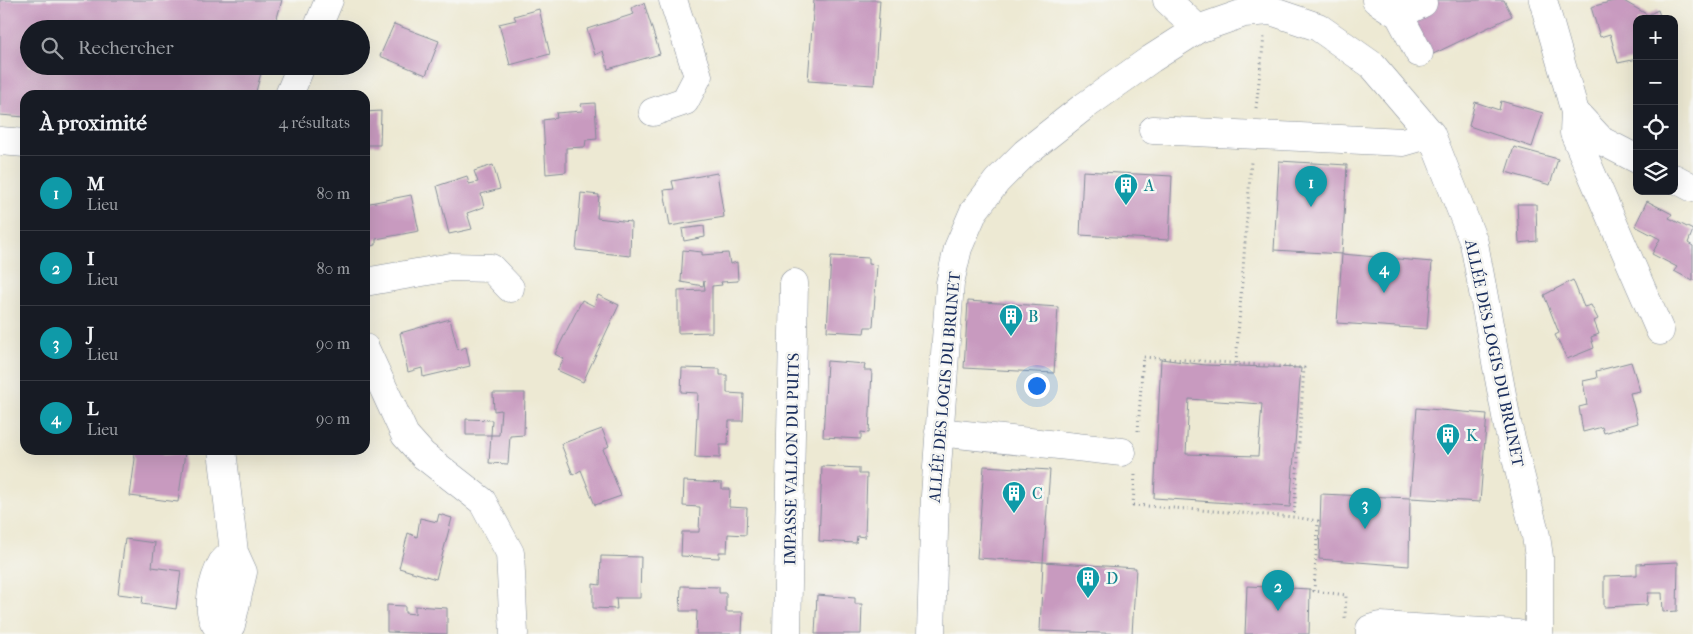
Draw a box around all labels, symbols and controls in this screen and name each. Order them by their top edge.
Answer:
map controls [1633,15,1678,195]
button: + [1633,15,1678,60]
search box [20,20,370,75]
icon: search [38,34,66,62]
text: Rechercher [78,37,174,59]
button: − [1633,60,1678,105]
button: locate [1633,105,1678,150]
text: À proximité [40,111,147,135]
text: 4 résultats [278,113,350,132]
button: layers [1633,150,1678,195]
pin: 1 [1295,166,1327,207]
building icon: A [1113,172,1139,206]
text: M [87,173,104,195]
place label: A [1143,176,1155,195]
text: 1 [53,184,59,203]
text: 80 m [316,184,350,203]
text: Lieu [87,195,118,214]
street label: ALLÉE DES LOGIS DU BRUNET [1461,236,1529,469]
text: I [87,248,94,270]
pin: 4 [1368,252,1400,293]
text: 2 [52,259,60,278]
text: 80 m [316,259,350,278]
text: Lieu [87,270,118,289]
street label: ALLÉE DES LOGIS DU BRUNET [924,270,964,504]
building icon: B [998,303,1024,337]
place label: B [1028,307,1038,326]
text: J [87,323,94,345]
text: 3 [53,334,59,353]
text: 90 m [316,334,350,353]
text: Lieu [87,345,118,364]
street label: IMPASSE VALLON DU PUITS [780,353,803,565]
your location [1024,373,1050,399]
text: L [87,398,98,420]
text: 4 [51,409,61,428]
text: 90 m [316,409,350,428]
text: Lieu [87,420,118,439]
building icon: K [1435,422,1461,456]
place label: K [1466,426,1479,445]
building icon: C [1001,480,1027,514]
place label: C [1032,484,1043,503]
pin: 3 [1349,488,1381,529]
building icon: D [1075,565,1101,599]
place label: D [1106,569,1118,588]
pin: 2 [1262,570,1294,611]

